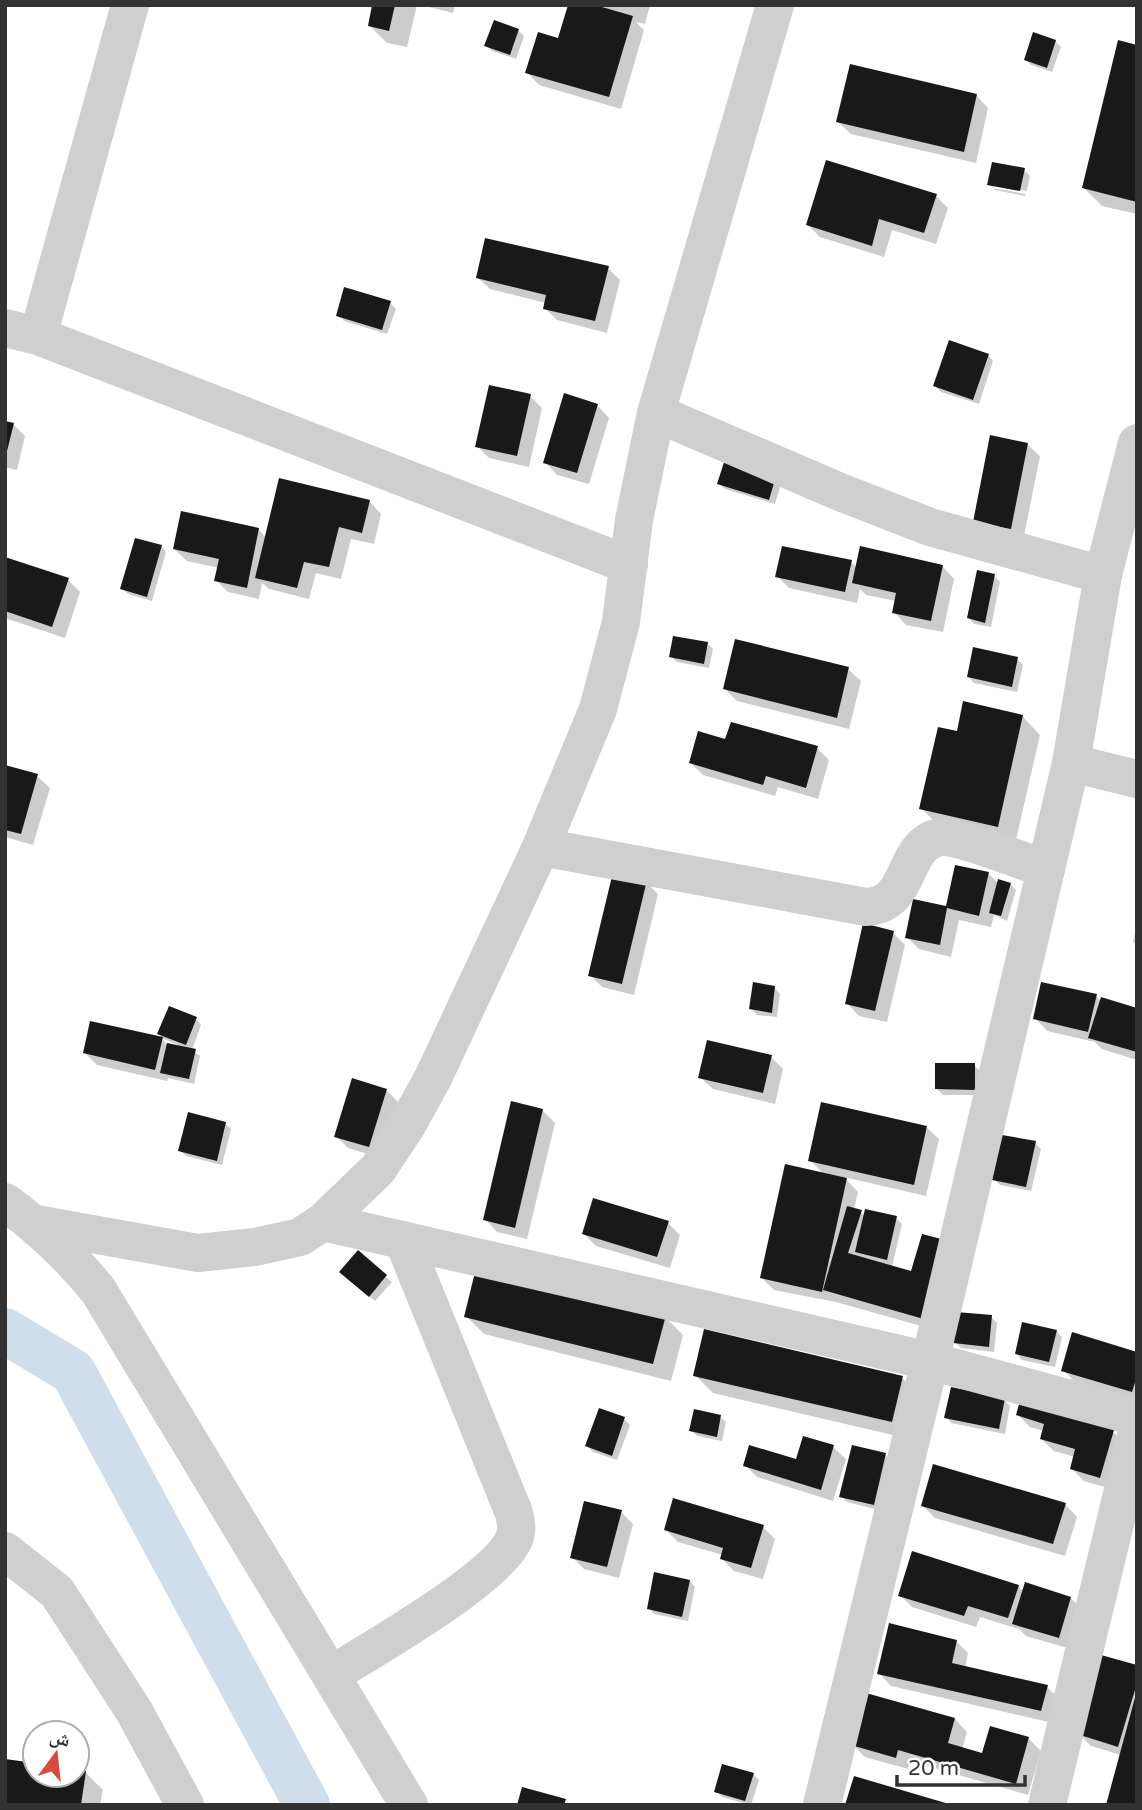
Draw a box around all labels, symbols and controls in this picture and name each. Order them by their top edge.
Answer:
north arrow [21,1719,91,1789]
text: ش [48,1725,73,1752]
scale bar [897,1744,1025,1788]
text: 20 m [908,1756,959,1781]

